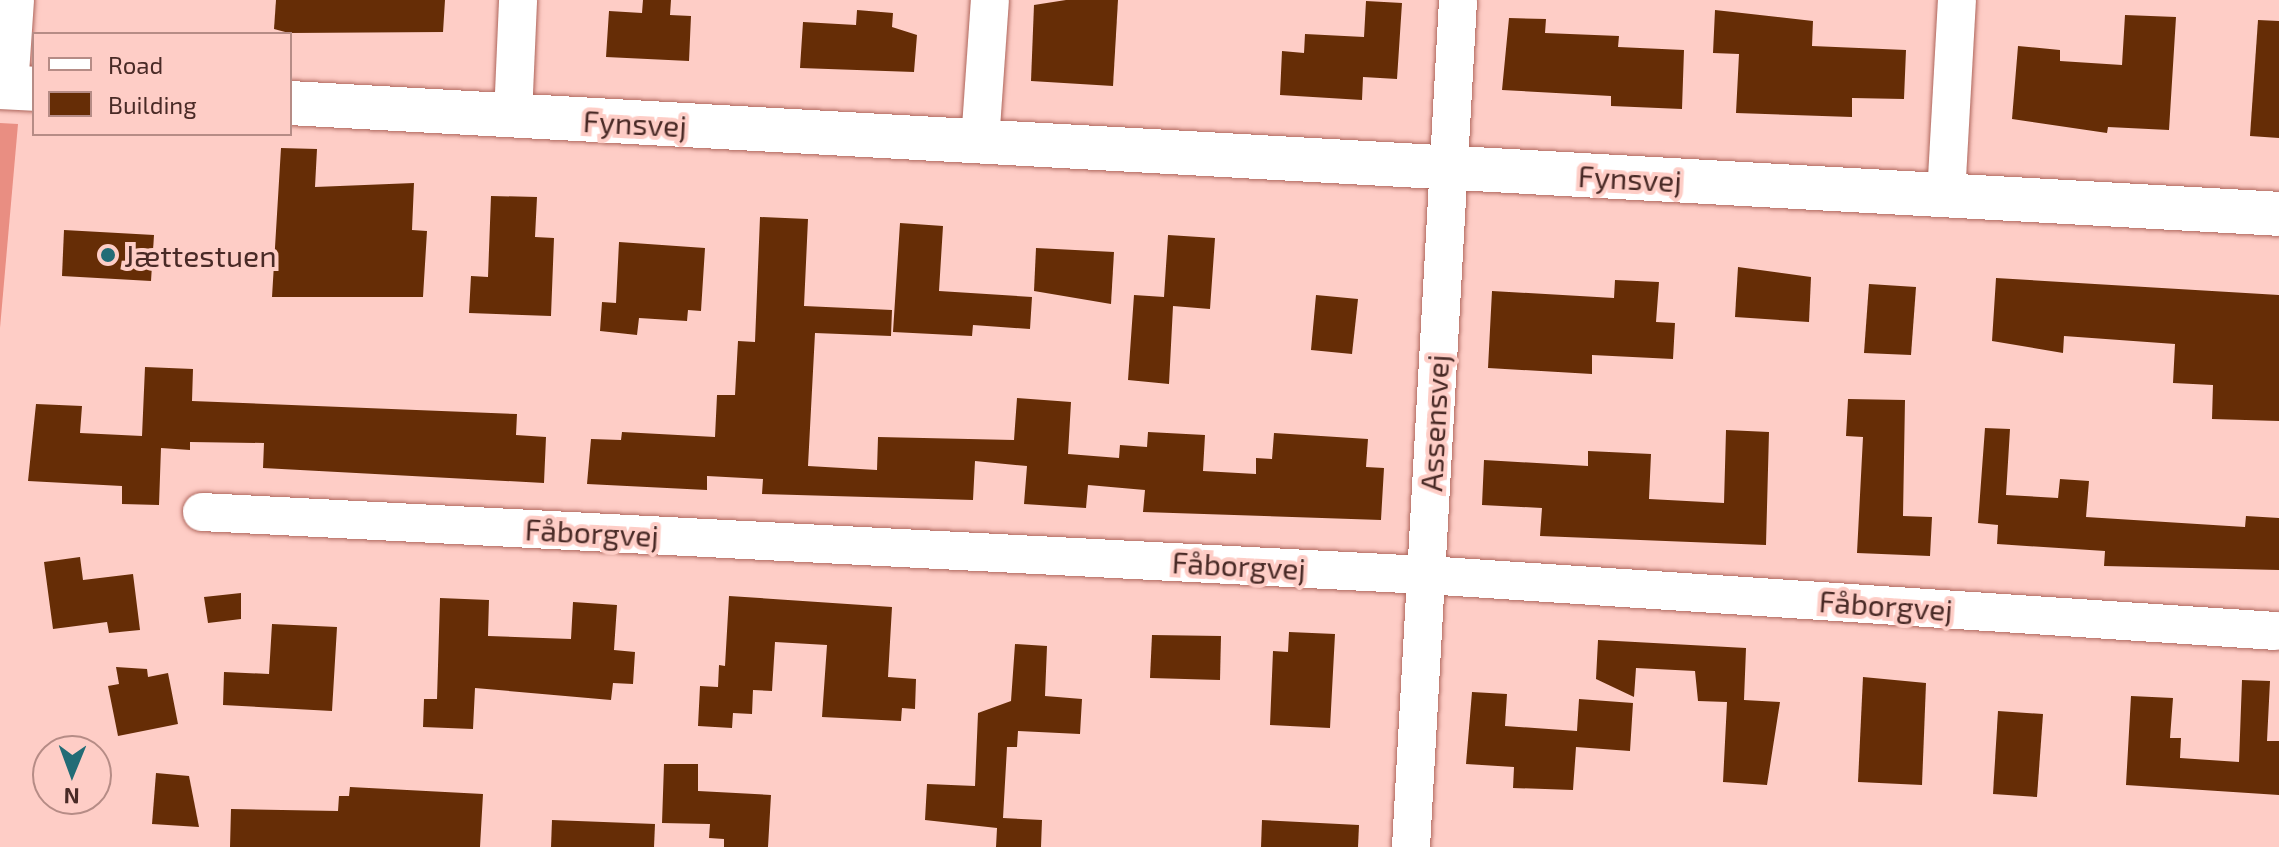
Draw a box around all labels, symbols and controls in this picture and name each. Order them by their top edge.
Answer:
legend [32,32,292,136]
text: Road [108,50,163,79]
text: Building [108,90,197,119]
street label: Fynsvej [582,102,688,144]
street label: Fynsvej [1577,157,1683,199]
place label: Jættestuen [124,237,277,273]
marker: Jættestuen [99,246,117,264]
street label: Assensvej [1412,354,1456,492]
street label: Fåborgvej [524,511,660,553]
street label: Fåborgvej [1171,544,1307,586]
street label: Fåborgvej [1818,582,1954,628]
north arrow [32,735,112,815]
text: N [63,784,80,810]

